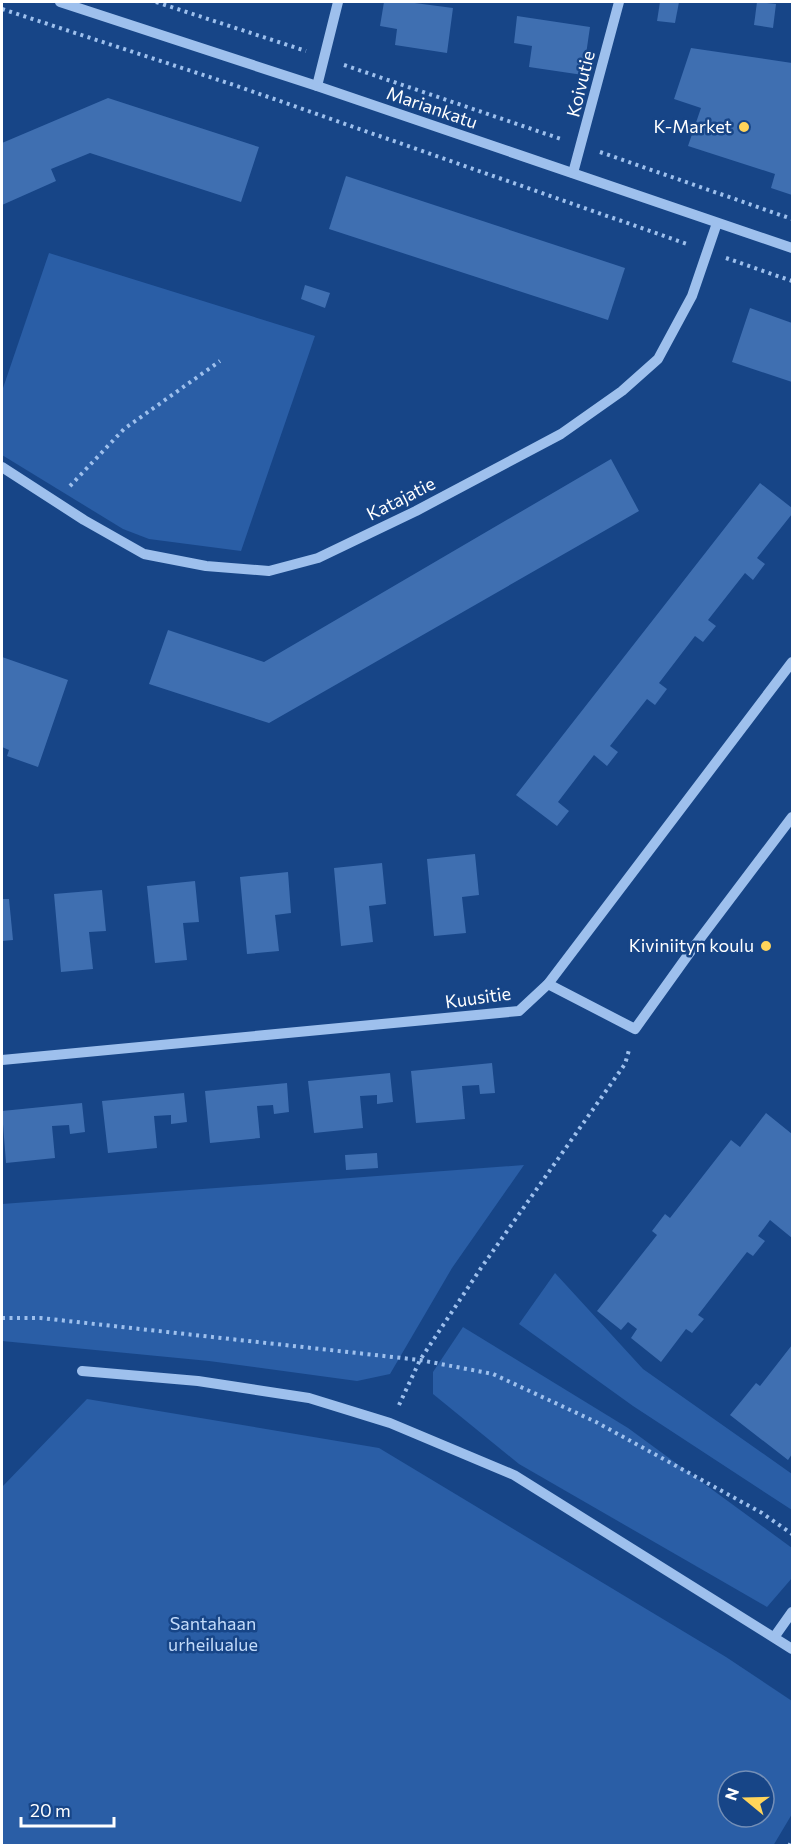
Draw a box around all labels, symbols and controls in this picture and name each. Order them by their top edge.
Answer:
street label: Koivutie [561,48,599,119]
street label: Mariankatu [384,81,481,133]
place label: K-Market [654,115,732,137]
marker: K-Market [737,120,751,134]
street label: Katajatie [363,472,438,525]
place label: Kiviniityn koulu [629,934,754,956]
marker: Kiviniityn koulu [759,939,773,953]
street label: Kuusitie [444,982,512,1013]
park label: Santahaan urheilualue [168,1612,258,1655]
north arrow [716,1769,776,1829]
text: N [720,1785,742,1803]
scale bar [21,1790,114,1828]
text: 20 m [30,1799,71,1821]

